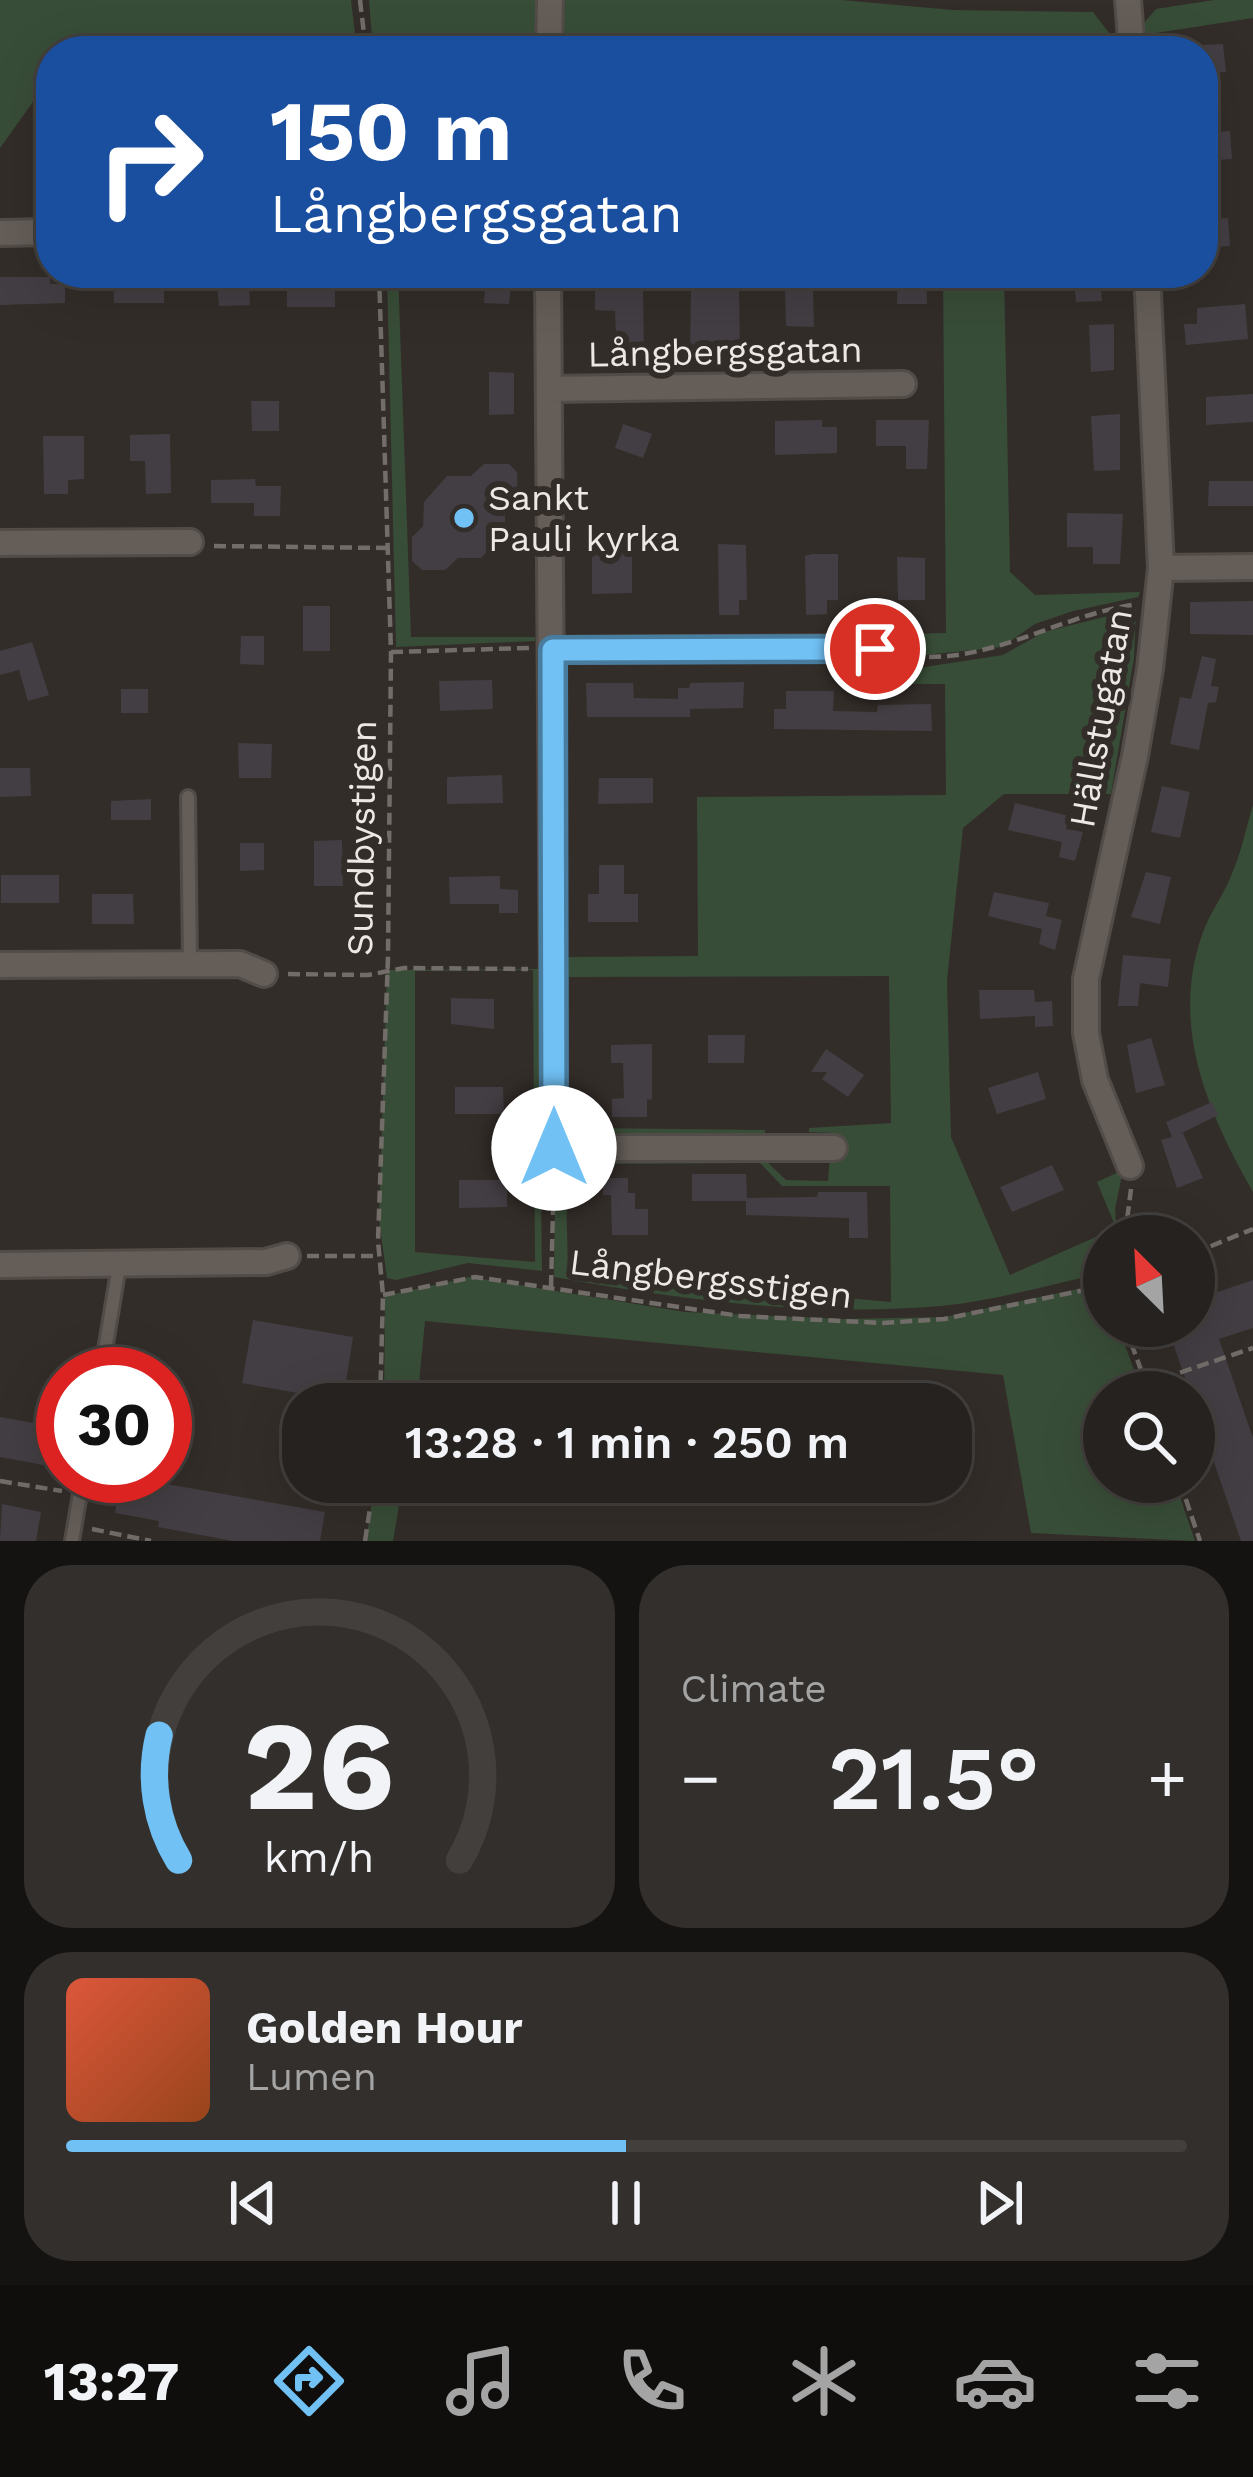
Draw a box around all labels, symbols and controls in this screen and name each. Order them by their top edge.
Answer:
text: 150 m [270,82,512,180]
icon: right [72,84,228,240]
text: Långbergsgatan [270,182,683,245]
street label: Långbergsgatan [587,329,863,375]
place label: Sankt Pauli kyrka [488,477,680,560]
marker: Sankt Pauli kyrka [451,505,477,531]
pin [824,598,926,700]
street label: Hällstugatan [1061,605,1141,831]
icon: arrive [842,616,908,682]
street label: Sundbystigen [339,720,385,956]
position arrow [491,1085,617,1211]
north arrow [1083,1215,1215,1347]
map controls [1083,1215,1215,1503]
street label: Långbergsstigen [567,1241,855,1317]
speed limit sign: 30 [36,1347,192,1503]
button: search [1083,1371,1215,1503]
text: 13:28 · 1 min · 250 m [405,1416,849,1469]
text: Climate [681,1666,827,1711]
text: 26 [244,1693,395,1839]
text: 21.5° [828,1725,1040,1831]
text: − [681,1740,720,1817]
text: + [1147,1740,1187,1817]
text: km/h [264,1831,374,1881]
text: Golden Hour [246,2001,523,2054]
text: Lumen [246,2054,377,2099]
icon: previous [220,2170,286,2236]
icon: pause [593,2170,659,2236]
icon: next [967,2170,1033,2236]
icon: directions [267,2339,351,2423]
icon: music [439,2339,523,2423]
icon: phone [610,2339,694,2423]
icon: climate [782,2339,866,2423]
icon: car [953,2339,1037,2423]
icon: filters [1125,2339,1209,2423]
text: 13:27 [44,2350,179,2413]

